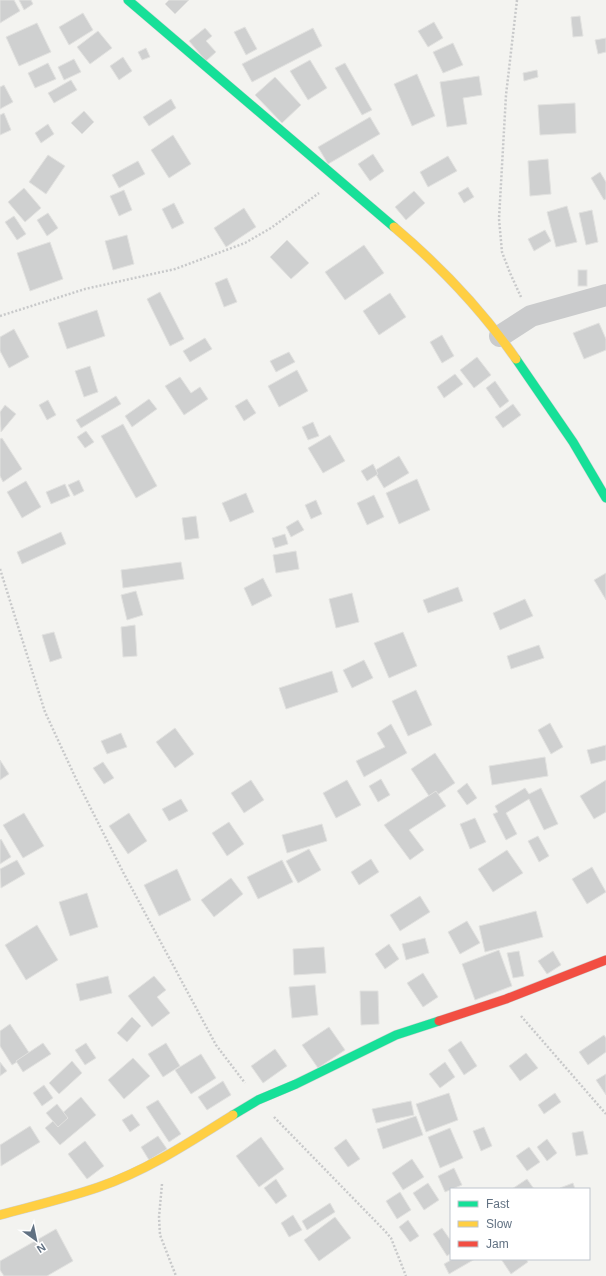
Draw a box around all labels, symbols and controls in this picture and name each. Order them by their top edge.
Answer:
legend [450,1188,590,1260]
text: Fast [486,1197,510,1211]
text: Slow [486,1217,512,1231]
north arrow [16,1220,56,1260]
text: Jam [486,1237,509,1251]
text: N [35,1241,48,1256]

